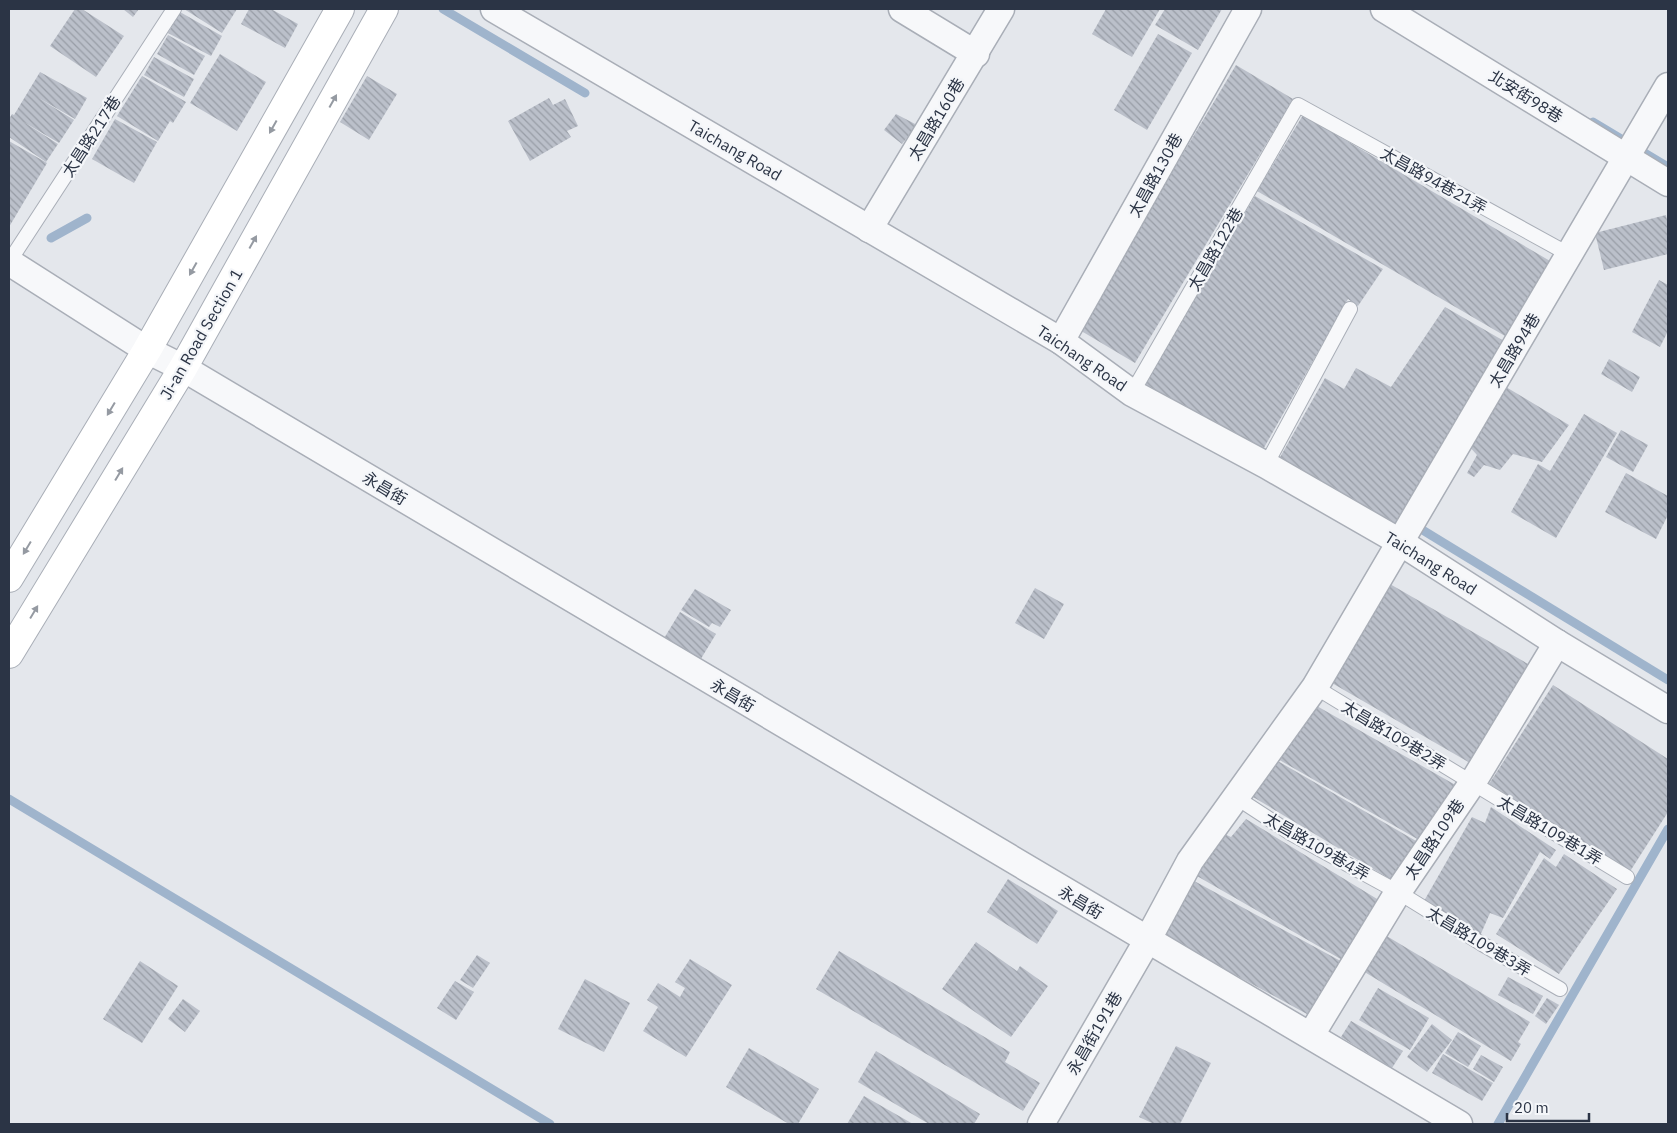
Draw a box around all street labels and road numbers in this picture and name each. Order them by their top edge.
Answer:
street label: 北安街98巷 [1485,65,1567,127]
street label: 太昌路160巷 [904,74,968,164]
street label: 太昌路217巷 [57,92,125,180]
street label: Taichang Road [685,115,785,185]
street label: 太昌路130巷 [1124,130,1186,220]
street label: 太昌路94巷21弄 [1377,143,1491,217]
street label: 太昌路122巷 [1183,204,1247,294]
street label: Ji-an Road Section 1 [155,265,247,403]
street label: 太昌路94巷 [1484,309,1544,391]
street label: Taichang Road [1033,321,1131,395]
street label: 永昌街 [359,467,411,509]
street label: Taichang Road [1381,527,1481,599]
street label: 永昌街 [707,674,759,716]
street label: 太昌路109巷2弄 [1338,696,1450,774]
street label: 太昌路109巷1弄 [1494,791,1606,869]
street label: 太昌路109巷 [1400,795,1468,883]
street label: 太昌路109巷4弄 [1261,808,1373,884]
street label: 永昌街 [1055,881,1107,923]
street label: 太昌路109巷3弄 [1423,902,1535,980]
street label: 永昌街191巷 [1062,988,1126,1078]

